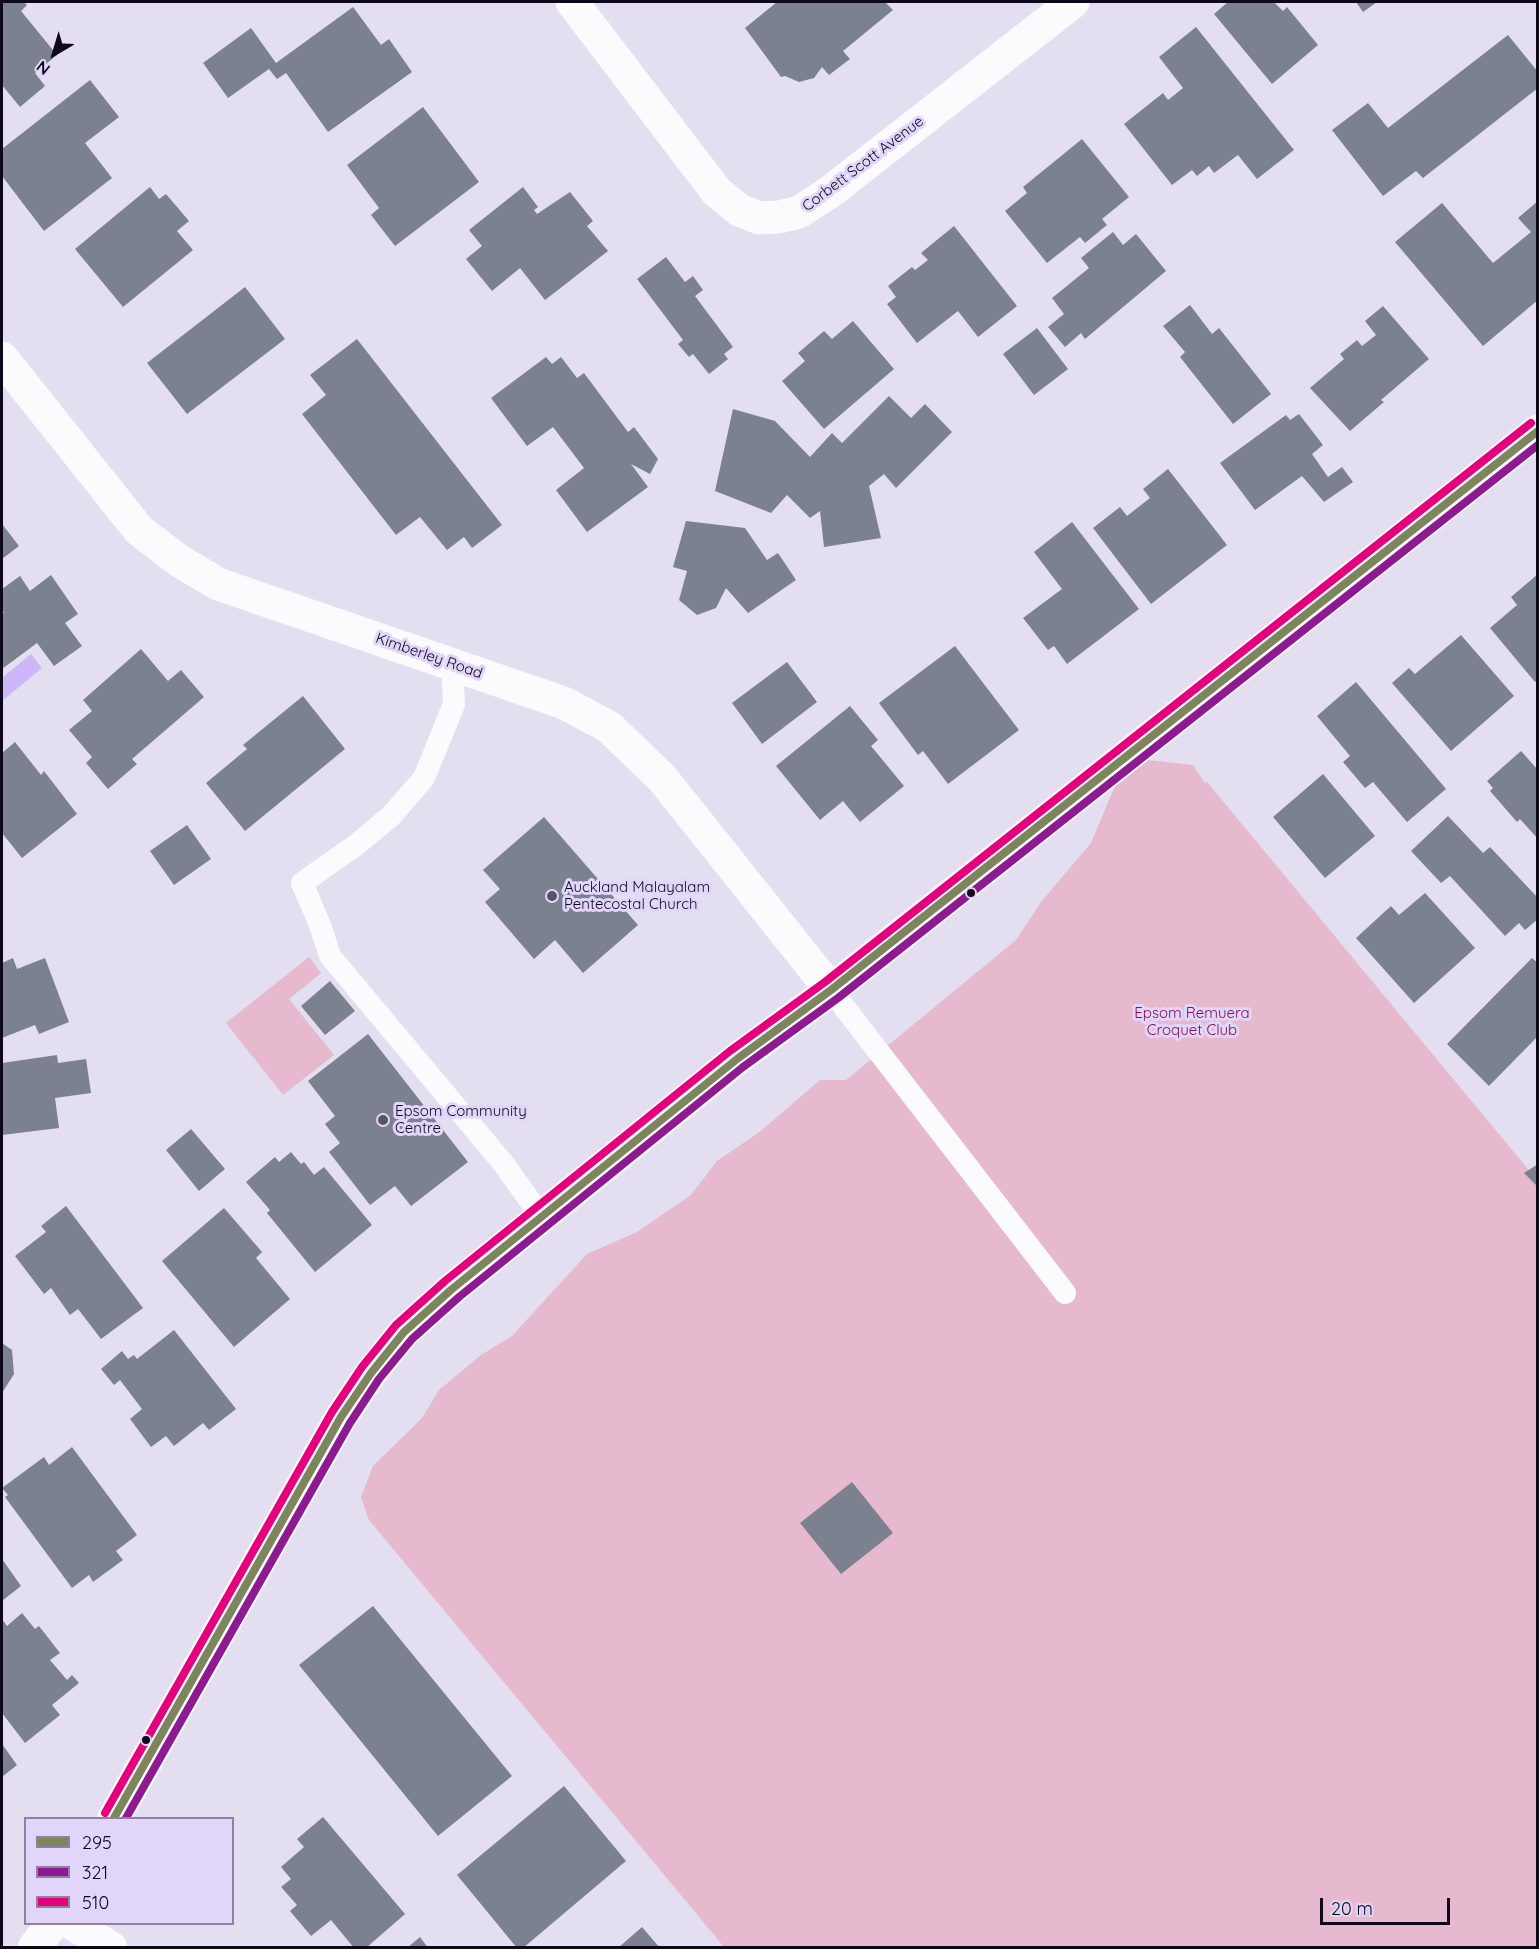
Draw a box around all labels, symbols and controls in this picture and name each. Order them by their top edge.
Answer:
north arrow [24,24,84,84]
text: N [32,57,54,80]
street label: Corbett Scott Avenue [799,112,927,216]
street label: Kimberley Road [373,629,485,683]
place label: Auckland Malayalam Pentecostal Church [564,878,710,913]
unlabelled marker [965,887,977,899]
marker: Auckland Malayalam Pentecostal Church [545,889,559,903]
park label: Epsom Remuera Croquet Club [1134,1004,1250,1039]
place label: Epsom Community Centre [395,1102,527,1137]
marker: Epsom Community Centre [376,1113,390,1127]
unlabelled marker [140,1734,152,1746]
legend [24,1817,234,1925]
text: 295 [82,1831,112,1854]
text: 321 [82,1861,108,1884]
scale bar [1323,1886,1454,1924]
text: 510 [82,1891,109,1914]
text: 20 m [1331,1897,1373,1920]

